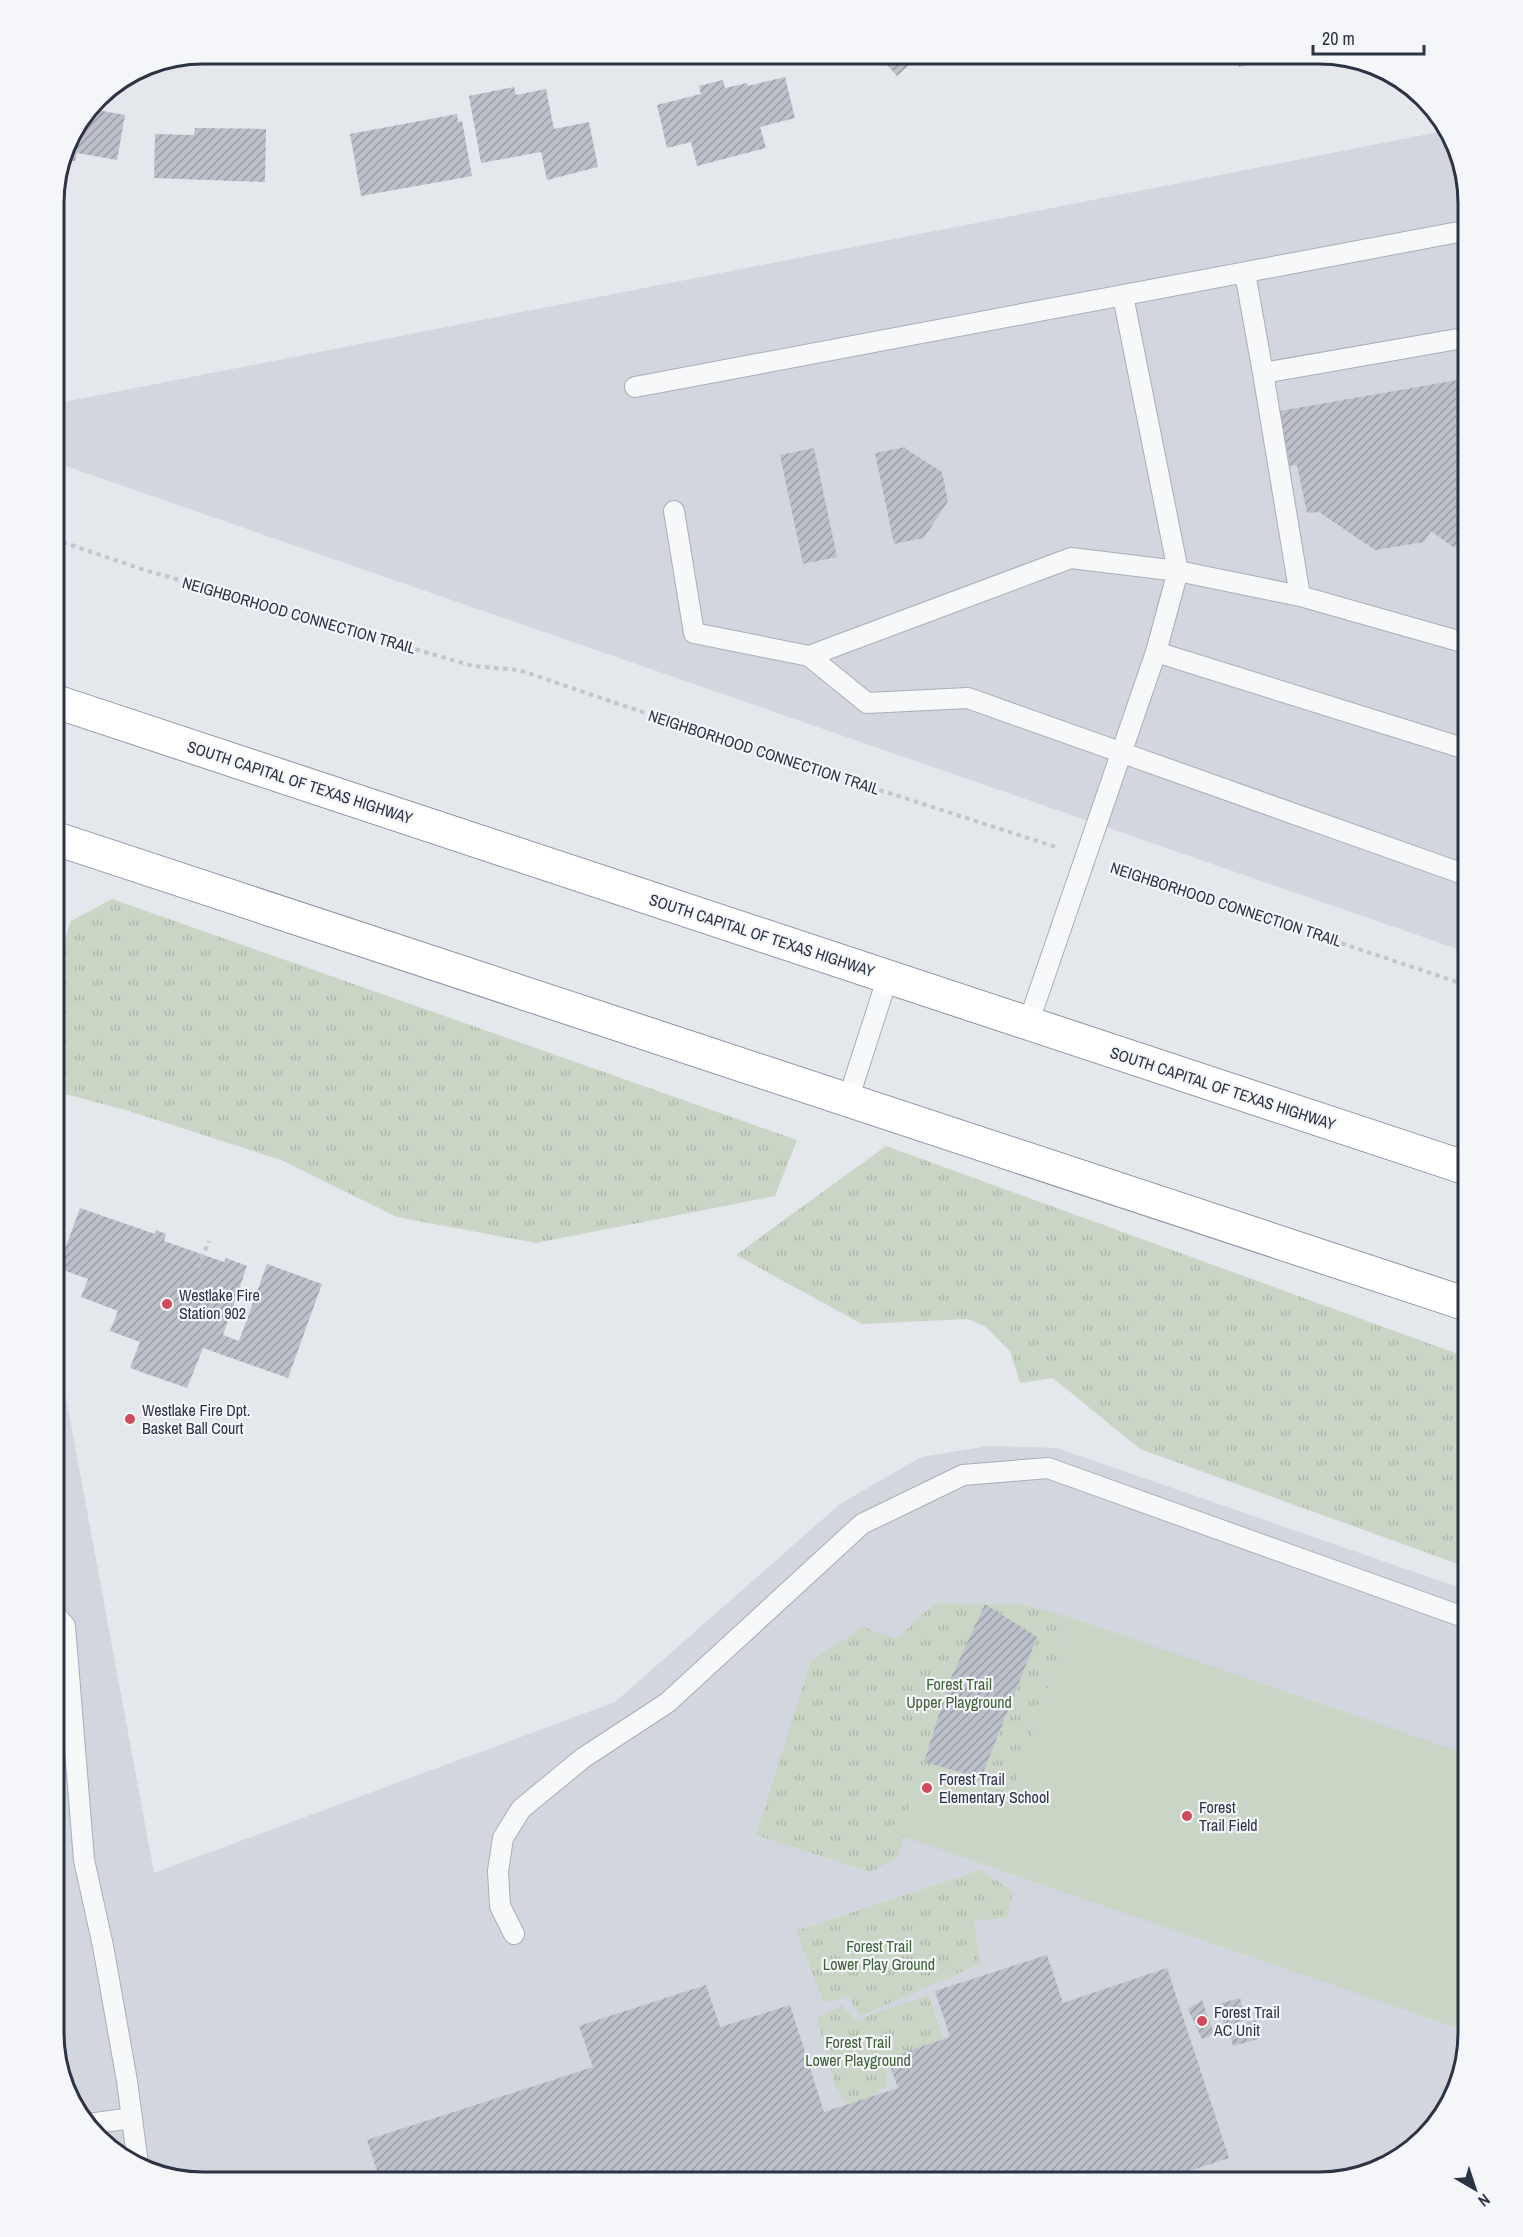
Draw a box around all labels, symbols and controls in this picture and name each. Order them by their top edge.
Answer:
scale bar [1313,18,1424,56]
text: 20 m [1322,26,1355,51]
street label: NEIGHBORHOOD CONNECTION TRAIL [180,571,419,659]
street label: NEIGHBORHOOD CONNECTION TRAIL [646,704,883,800]
street label: SOUTH CAPITAL OF TEXAS HIGHWAY [184,735,416,829]
street label: NEIGHBORHOOD CONNECTION TRAIL [1108,856,1345,952]
street label: SOUTH CAPITAL OF TEXAS HIGHWAY [646,888,878,982]
street label: SOUTH CAPITAL OF TEXAS HIGHWAY [1107,1041,1339,1135]
place label: Westlake Fire Station 902 [179,1284,260,1324]
marker: Westlake Fire Station 902 [160,1297,174,1311]
place label: Westlake Fire Dpt. Basket Ball Court [142,1399,250,1439]
marker: Westlake Fire Dpt. Basket Ball Court [123,1412,137,1426]
park label: Forest Trail Upper Playground [906,1673,1012,1713]
place label: Forest Trail Elementary School [939,1768,1049,1808]
marker: Forest Trail Elementary School [920,1781,934,1795]
place label: Forest Trail Field [1199,1796,1258,1836]
marker: Forest Trail Field [1180,1809,1194,1823]
park label: Forest Trail Lower Play Ground [823,1935,935,1975]
place label: Forest Trail AC Unit [1213,2001,1280,2041]
marker: Forest Trail AC Unit [1195,2014,1209,2028]
park label: Forest Trail Lower Playground [805,2031,911,2071]
north arrow [1445,2159,1505,2219]
text: N [1474,2189,1495,2212]

